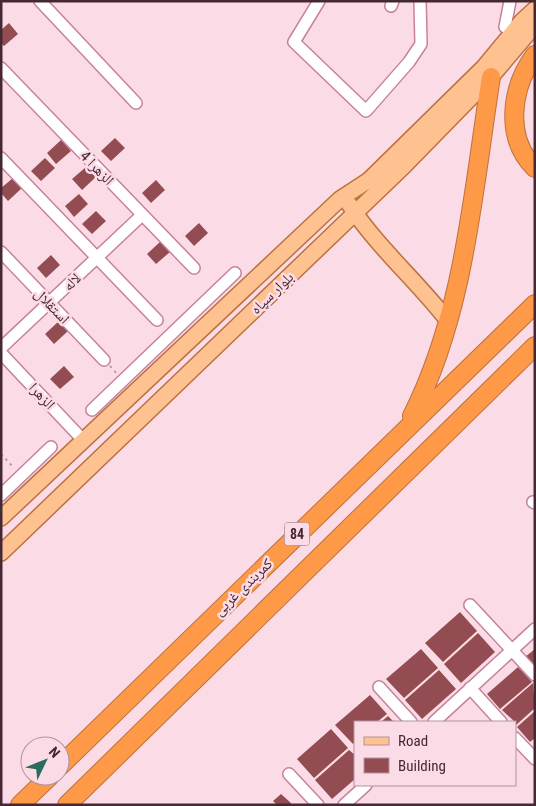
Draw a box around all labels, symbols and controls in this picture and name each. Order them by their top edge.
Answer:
street label: الزهرا 4 [76,147,118,189]
street label: بلوار سپاه [247,268,297,318]
street label: لاله [59,269,85,295]
street label: استقلال [30,284,73,328]
street label: الزهرا [25,379,59,413]
road number: 84 [284,522,310,546]
street label: کمربندی غربی [210,555,277,620]
legend [354,721,516,786]
text: Road [398,732,428,750]
north arrow [20,736,70,786]
text: N [46,744,63,761]
text: Building [398,757,446,775]

